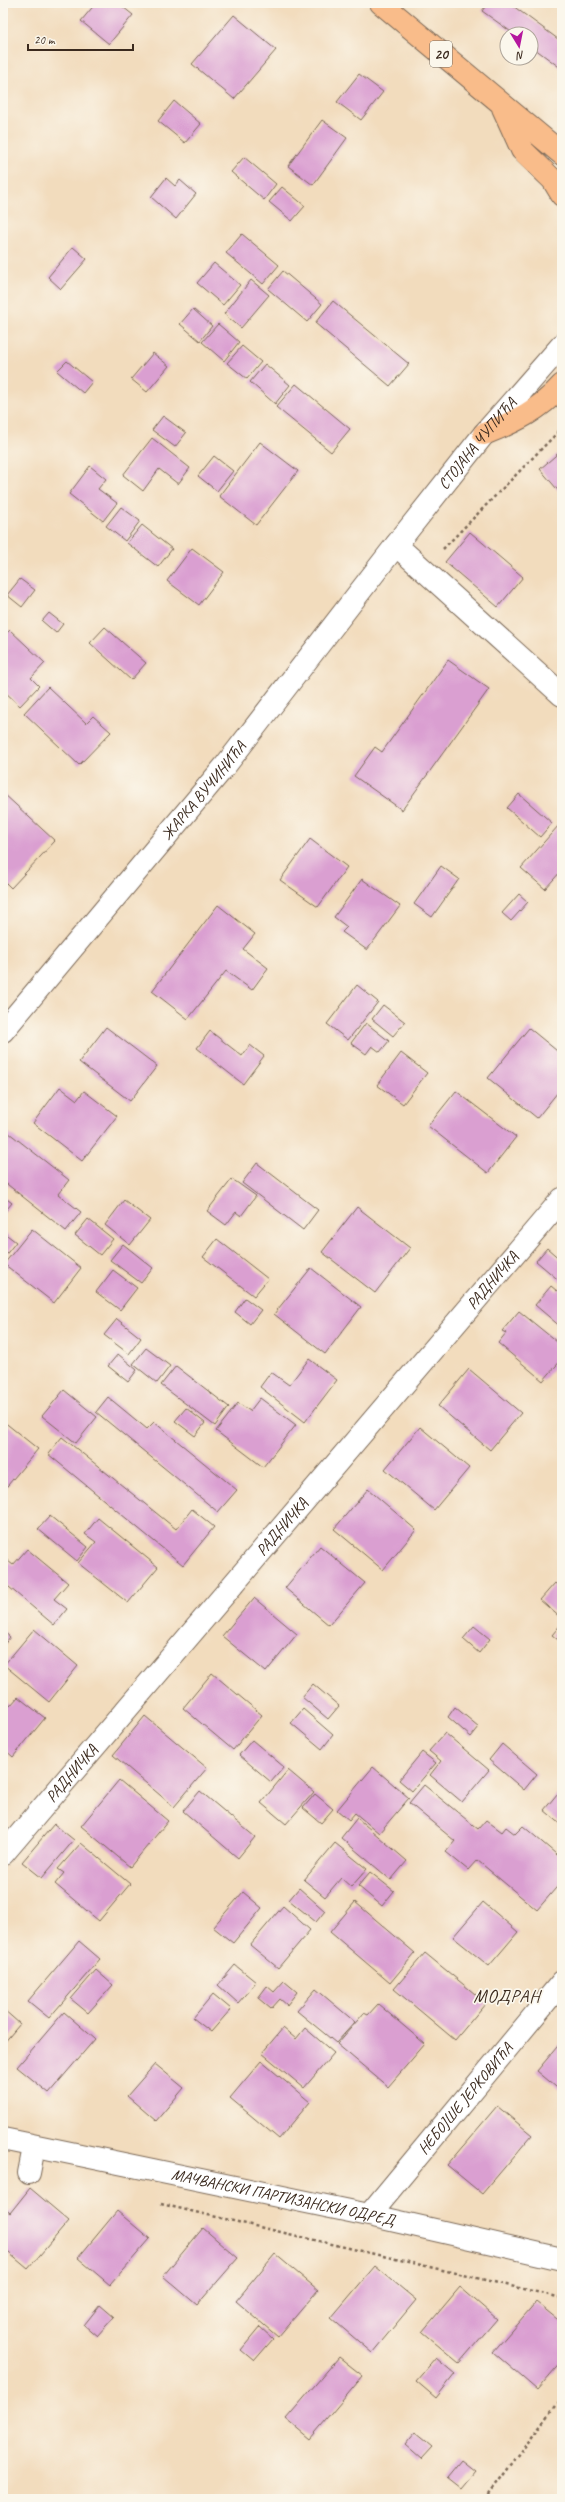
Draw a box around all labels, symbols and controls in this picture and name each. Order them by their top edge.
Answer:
scale bar [28,26,133,52]
north arrow [499,26,539,66]
text: 20 m [34,32,56,48]
road number: 20 [430,41,452,67]
text: N [514,48,525,64]
street label: СТОЈАНА ЧУПИЋА [434,393,522,494]
street label: ЖАРКА ВУЧИНИЋА [157,737,251,844]
street label: РАДНИЧКА [462,1247,523,1313]
street label: РАДНИЧКА [252,1493,313,1560]
street label: РАДНИЧКА [42,1740,103,1806]
district label: МОДРАН [474,1985,542,2007]
street label: НЕБОЈШЕ ЈЕРКОВИЋА [413,2038,518,2158]
street label: МАЧВАНСКИ ПАРТИЗАНСКИ ОДРЕД [170,2164,398,2231]

